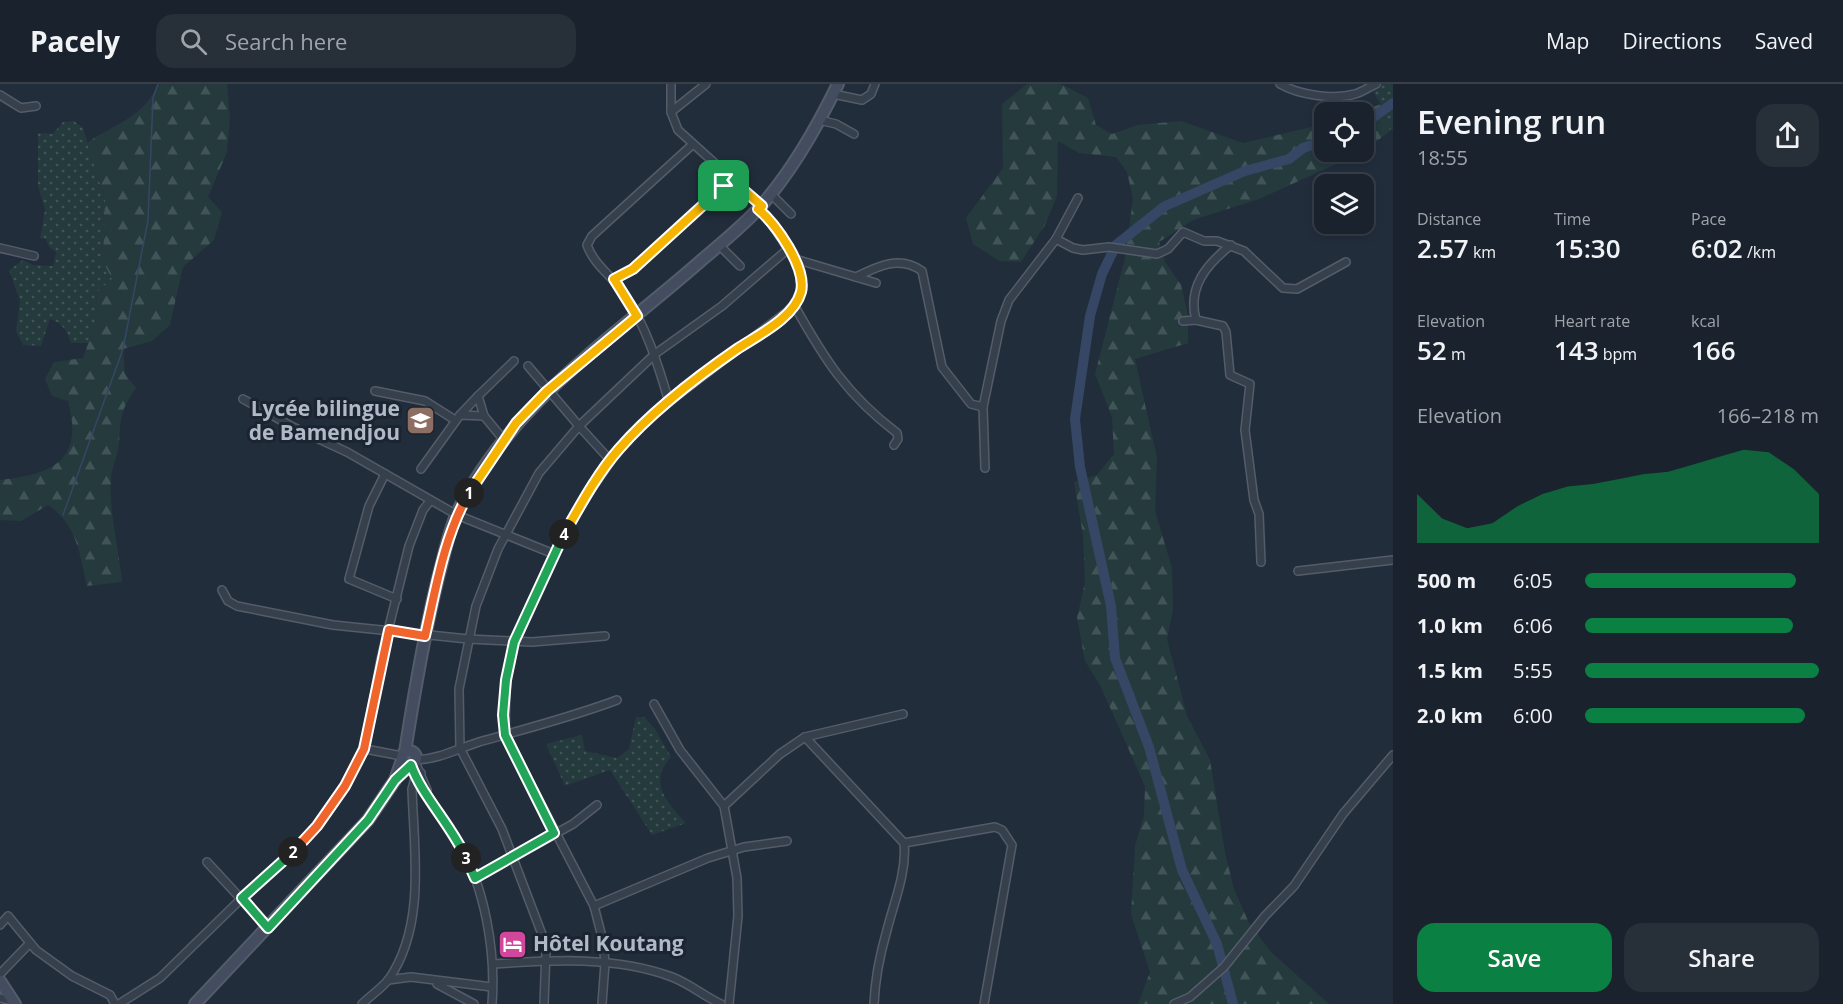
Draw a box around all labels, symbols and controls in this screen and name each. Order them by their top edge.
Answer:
search box [156,14,576,68]
text: Pacely [30,22,120,60]
icon: search [177,25,210,58]
text: Search here [225,26,347,56]
text: Map [1546,27,1589,55]
text: Directions [1622,27,1722,55]
text: Saved [1755,27,1813,55]
text: Evening run [1417,99,1606,144]
map controls [1314,102,1374,234]
button: locate [1314,102,1374,162]
button: share [1756,104,1819,167]
text: 18:55 [1417,144,1468,171]
pin [698,160,749,211]
icon: arrive [707,169,740,202]
button: layers [1314,174,1374,234]
text: Distance [1417,208,1481,230]
text: Time [1554,208,1591,230]
text: Pace [1691,208,1726,230]
text: 2.57 [1417,230,1469,266]
text: 15:30 [1554,230,1621,266]
text: 6:02 [1691,230,1743,266]
text: km [1469,241,1496,263]
text: /km [1743,241,1776,263]
text: Elevation [1417,310,1485,332]
text: Heart rate [1554,310,1630,332]
text: kcal [1691,310,1720,332]
text: 52 [1417,332,1447,368]
text: 143 [1554,332,1599,368]
text: 166 [1691,332,1736,368]
text: m [1447,343,1466,365]
text: bpm [1599,343,1637,365]
place label: Lycée bilingue de Bamendjou [249,394,400,446]
text: Elevation [1417,402,1502,429]
text: 166–218 m [1717,402,1819,429]
school or university icon: Lycée bilingue de Bamendjou [405,405,437,437]
pin: 1 [454,478,484,508]
text: 1 [464,482,474,504]
pin: 4 [549,519,579,549]
text: 4 [559,523,569,545]
text: 500 m [1417,567,1476,594]
text: 6:05 [1513,567,1553,594]
text: 1.0 km [1417,612,1483,639]
text: 6:06 [1513,612,1553,639]
text: 1.5 km [1417,657,1483,684]
text: 5:55 [1513,657,1553,684]
text: 2.0 km [1417,702,1483,729]
text: 6:00 [1513,702,1553,729]
pin: 2 [278,837,308,867]
text: 2 [288,841,298,863]
pin: 3 [451,843,481,873]
text: 3 [461,847,471,869]
button: Save [1417,923,1612,992]
button: Share [1624,923,1819,992]
hotel icon: Hôtel Koutang [496,928,528,960]
place label: Hôtel Koutang [533,929,684,957]

